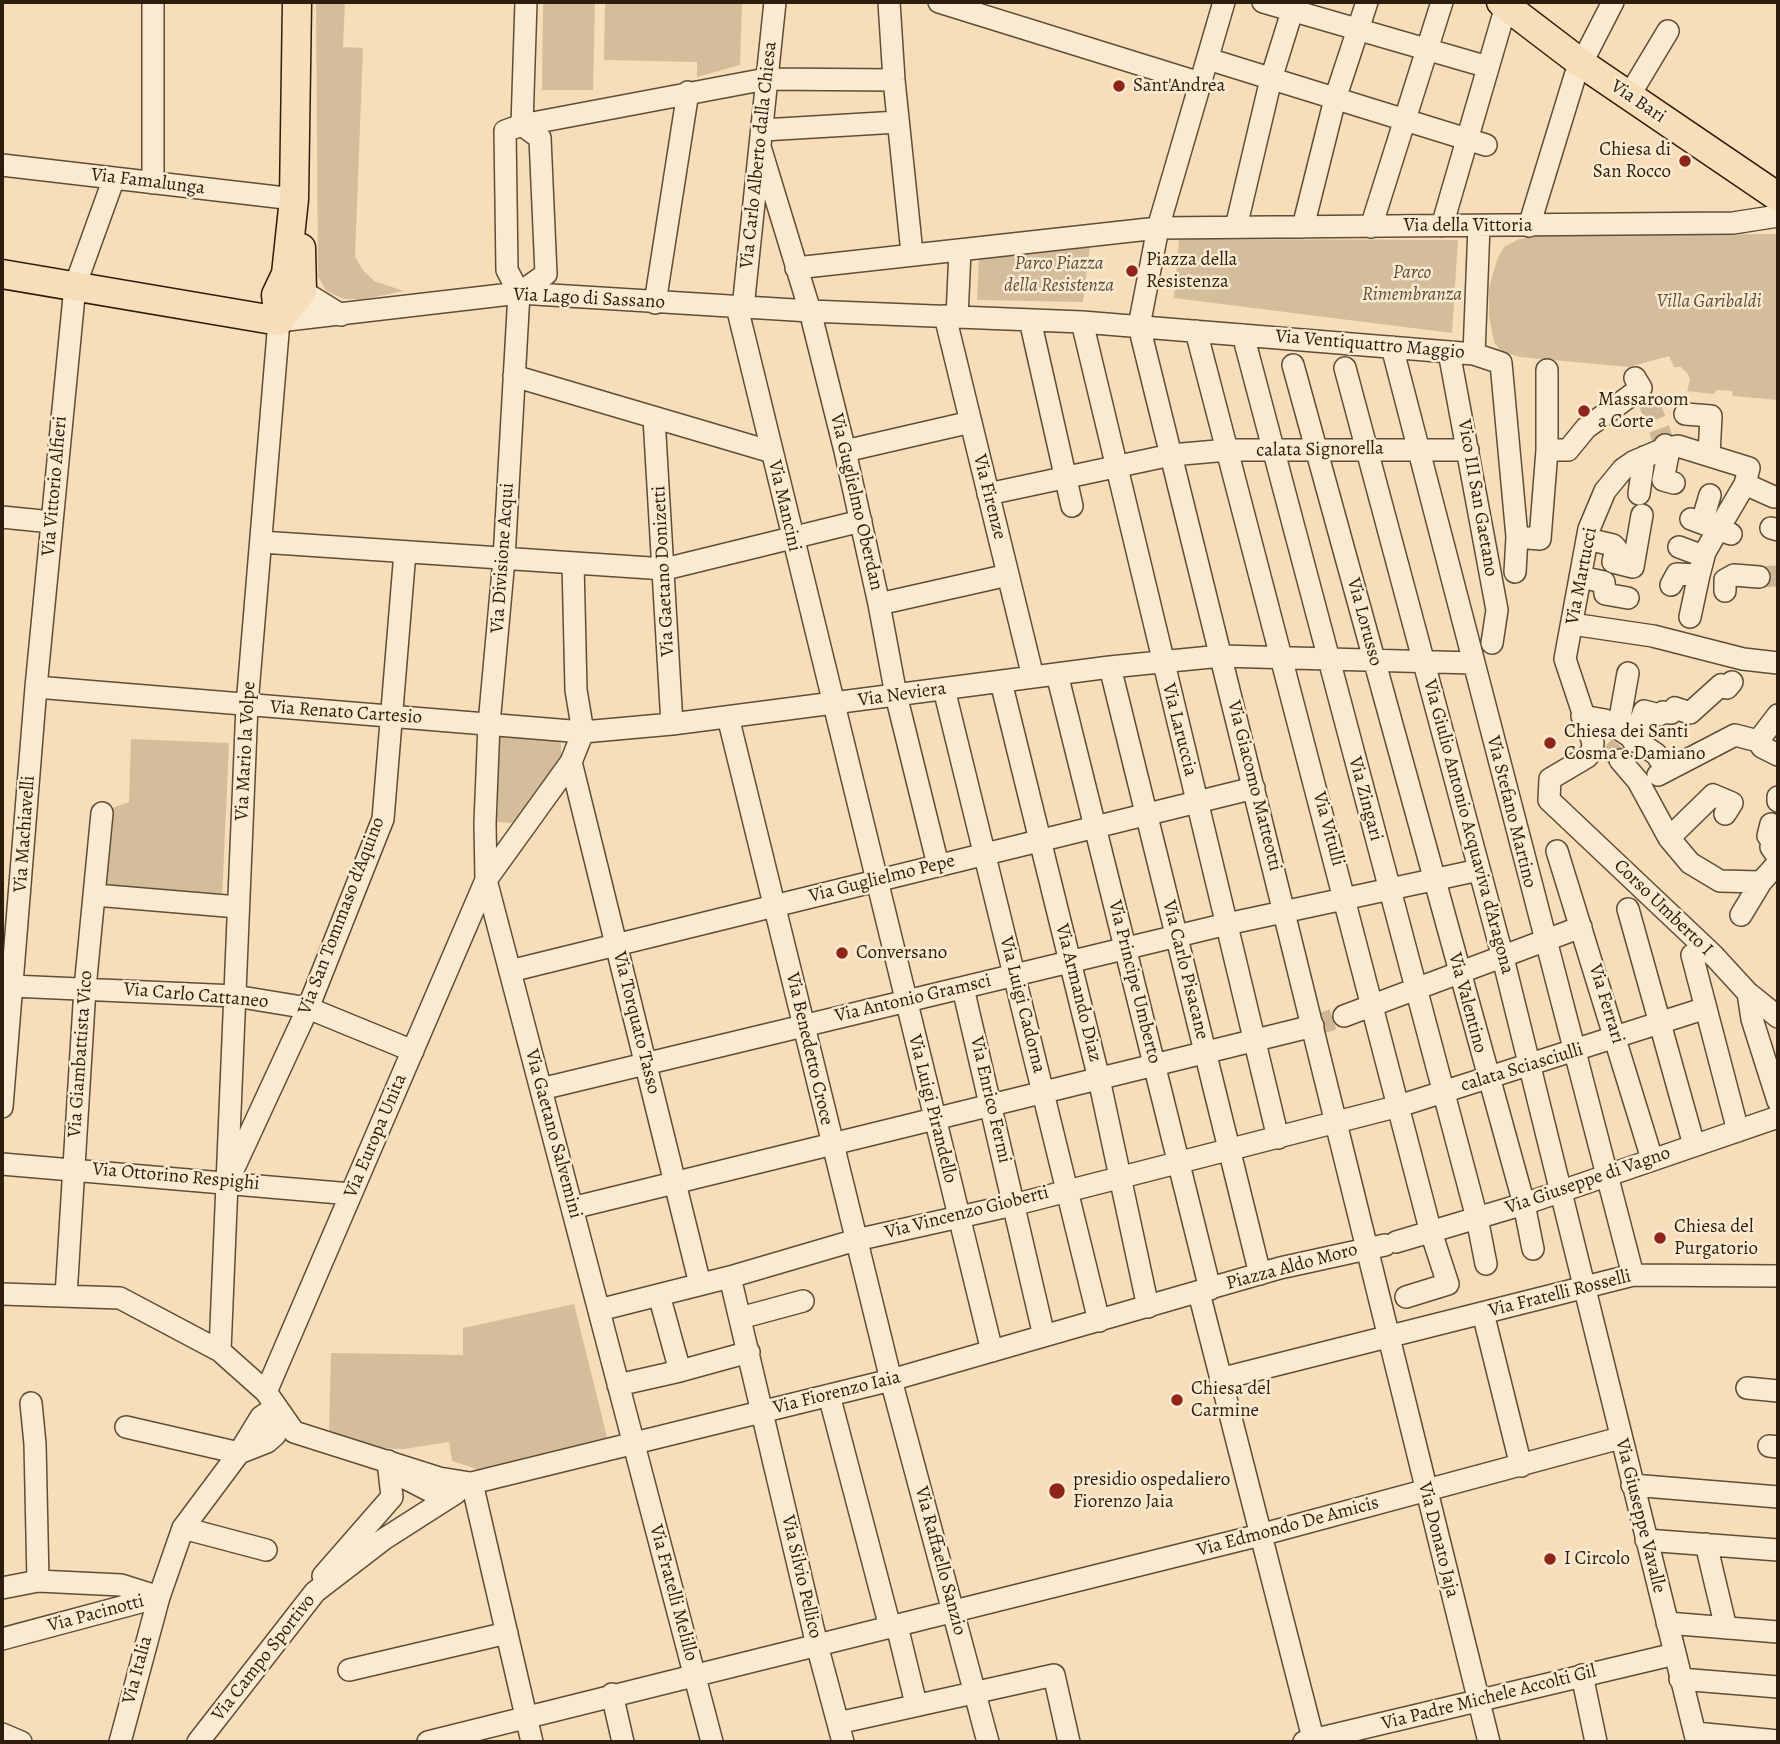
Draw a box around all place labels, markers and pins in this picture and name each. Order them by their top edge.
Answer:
place label: Sant'Andrea [1133,75,1225,97]
marker: Sant'Andrea [1111,78,1127,94]
place label: Chiesa di San Rocco [1593,139,1671,183]
marker: Chiesa di San Rocco [1677,153,1693,169]
place label: Piazza della Resistenza [1146,249,1237,293]
marker: Piazza della Resistenza [1124,263,1140,279]
place label: Massaroom a Corte [1598,389,1689,433]
marker: Massaroom a Corte [1576,403,1592,419]
place label: Chiesa dei Santi Cosma e Damiano [1564,721,1705,765]
marker: Chiesa dei Santi Cosma e Damiano [1542,735,1558,751]
place label: Conversano [856,942,947,964]
marker: Conversano [834,945,850,961]
place label: Chiesa del Purgatorio [1674,1216,1758,1260]
marker: Chiesa del Purgatorio [1652,1230,1668,1246]
place label: Chiesa del Carmine [1191,1378,1271,1422]
marker: Chiesa del Carmine [1169,1392,1185,1408]
place label: presidio ospedaliero Fiorenzo Jaia [1073,1469,1230,1513]
marker: presidio ospedaliero Fiorenzo Jaia [1047,1481,1067,1501]
place label: I Circolo [1564,1548,1630,1570]
marker: I Circolo [1542,1551,1558,1567]

